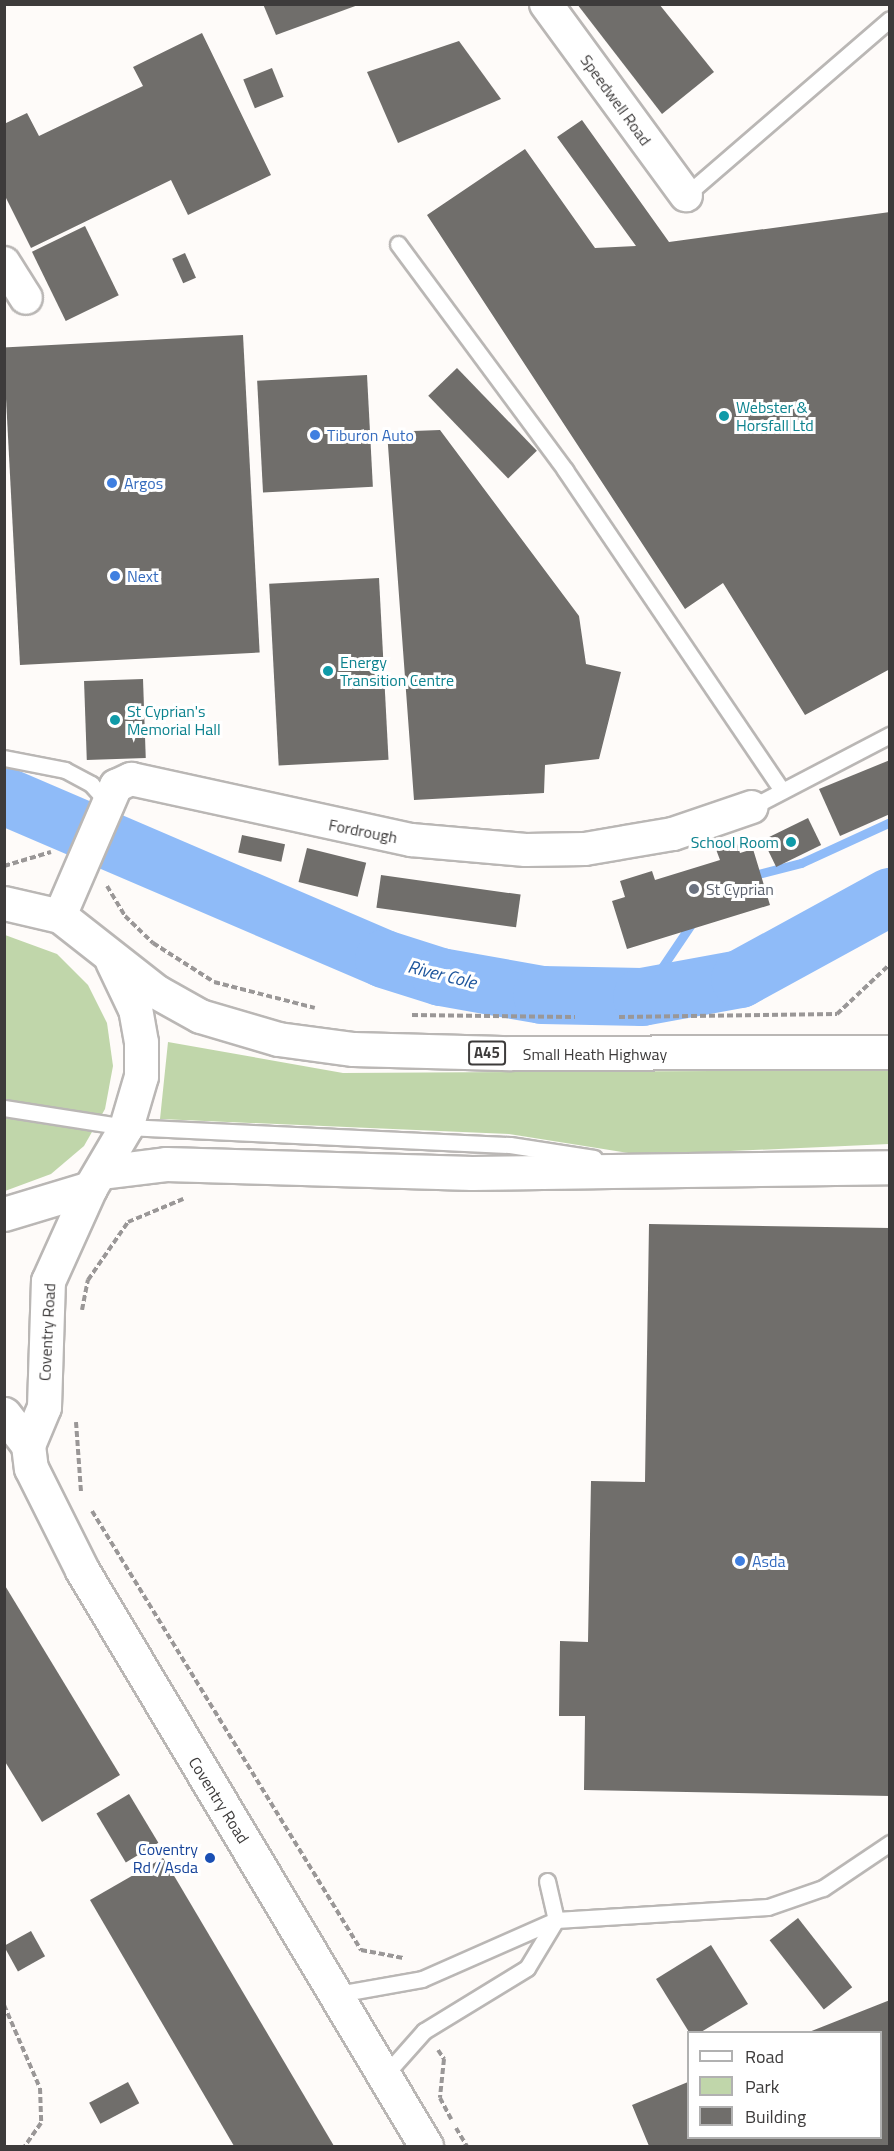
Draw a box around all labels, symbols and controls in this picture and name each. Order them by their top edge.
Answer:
street label: Speedwell Road [577,51,655,149]
place label: Webster & Horsfall Ltd [736,397,814,435]
marker: Webster & Horsfall Ltd [717,409,731,423]
place label: Tiburon Auto [327,425,414,445]
marker: Tiburon Auto [308,428,322,442]
place label: Argos [124,473,163,493]
marker: Argos [105,476,119,490]
place label: Next [127,566,159,586]
marker: Next [108,569,122,583]
place label: Energy Transition Centre [340,652,454,690]
marker: Energy Transition Centre [321,664,335,678]
place label: St Cyprian's Memorial Hall [127,701,221,739]
marker: St Cyprian's Memorial Hall [108,713,122,727]
street label: Fordrough [327,815,399,847]
place label: School Room [691,832,779,852]
marker: School Room [784,835,798,849]
place label: St Cyprian [706,879,774,899]
marker: St Cyprian [687,882,701,896]
water label: River Cole [406,956,478,994]
road number: A45 [468,1041,506,1065]
street label: Small Heath Highway [523,1044,667,1064]
street label: Coventry Road [35,1283,59,1381]
place label: Asda [752,1551,785,1571]
marker: Asda [733,1554,747,1568]
street label: Coventry Road [185,1753,253,1847]
place label: Coventry Rd / Asda [133,1839,198,1877]
marker: Coventry Rd / Asda [203,1851,217,1865]
legend [687,2031,882,2139]
text: Road [745,2043,784,2070]
text: Park [745,2073,779,2100]
text: Building [745,2103,806,2130]

